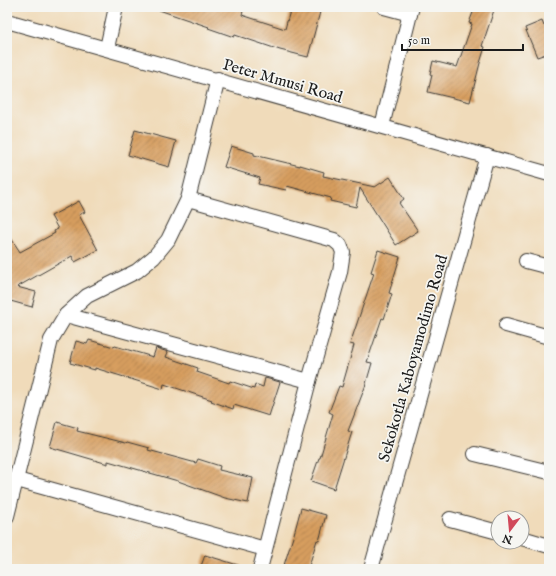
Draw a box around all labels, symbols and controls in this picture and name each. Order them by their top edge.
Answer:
scale bar [402,26,523,52]
text: 50 m [408,33,430,48]
street label: Peter Mmusi Road [220,55,345,109]
street label: Sekokotla Kaboyamodimo Road [375,252,453,464]
north arrow [490,510,530,550]
text: N [501,530,515,547]

